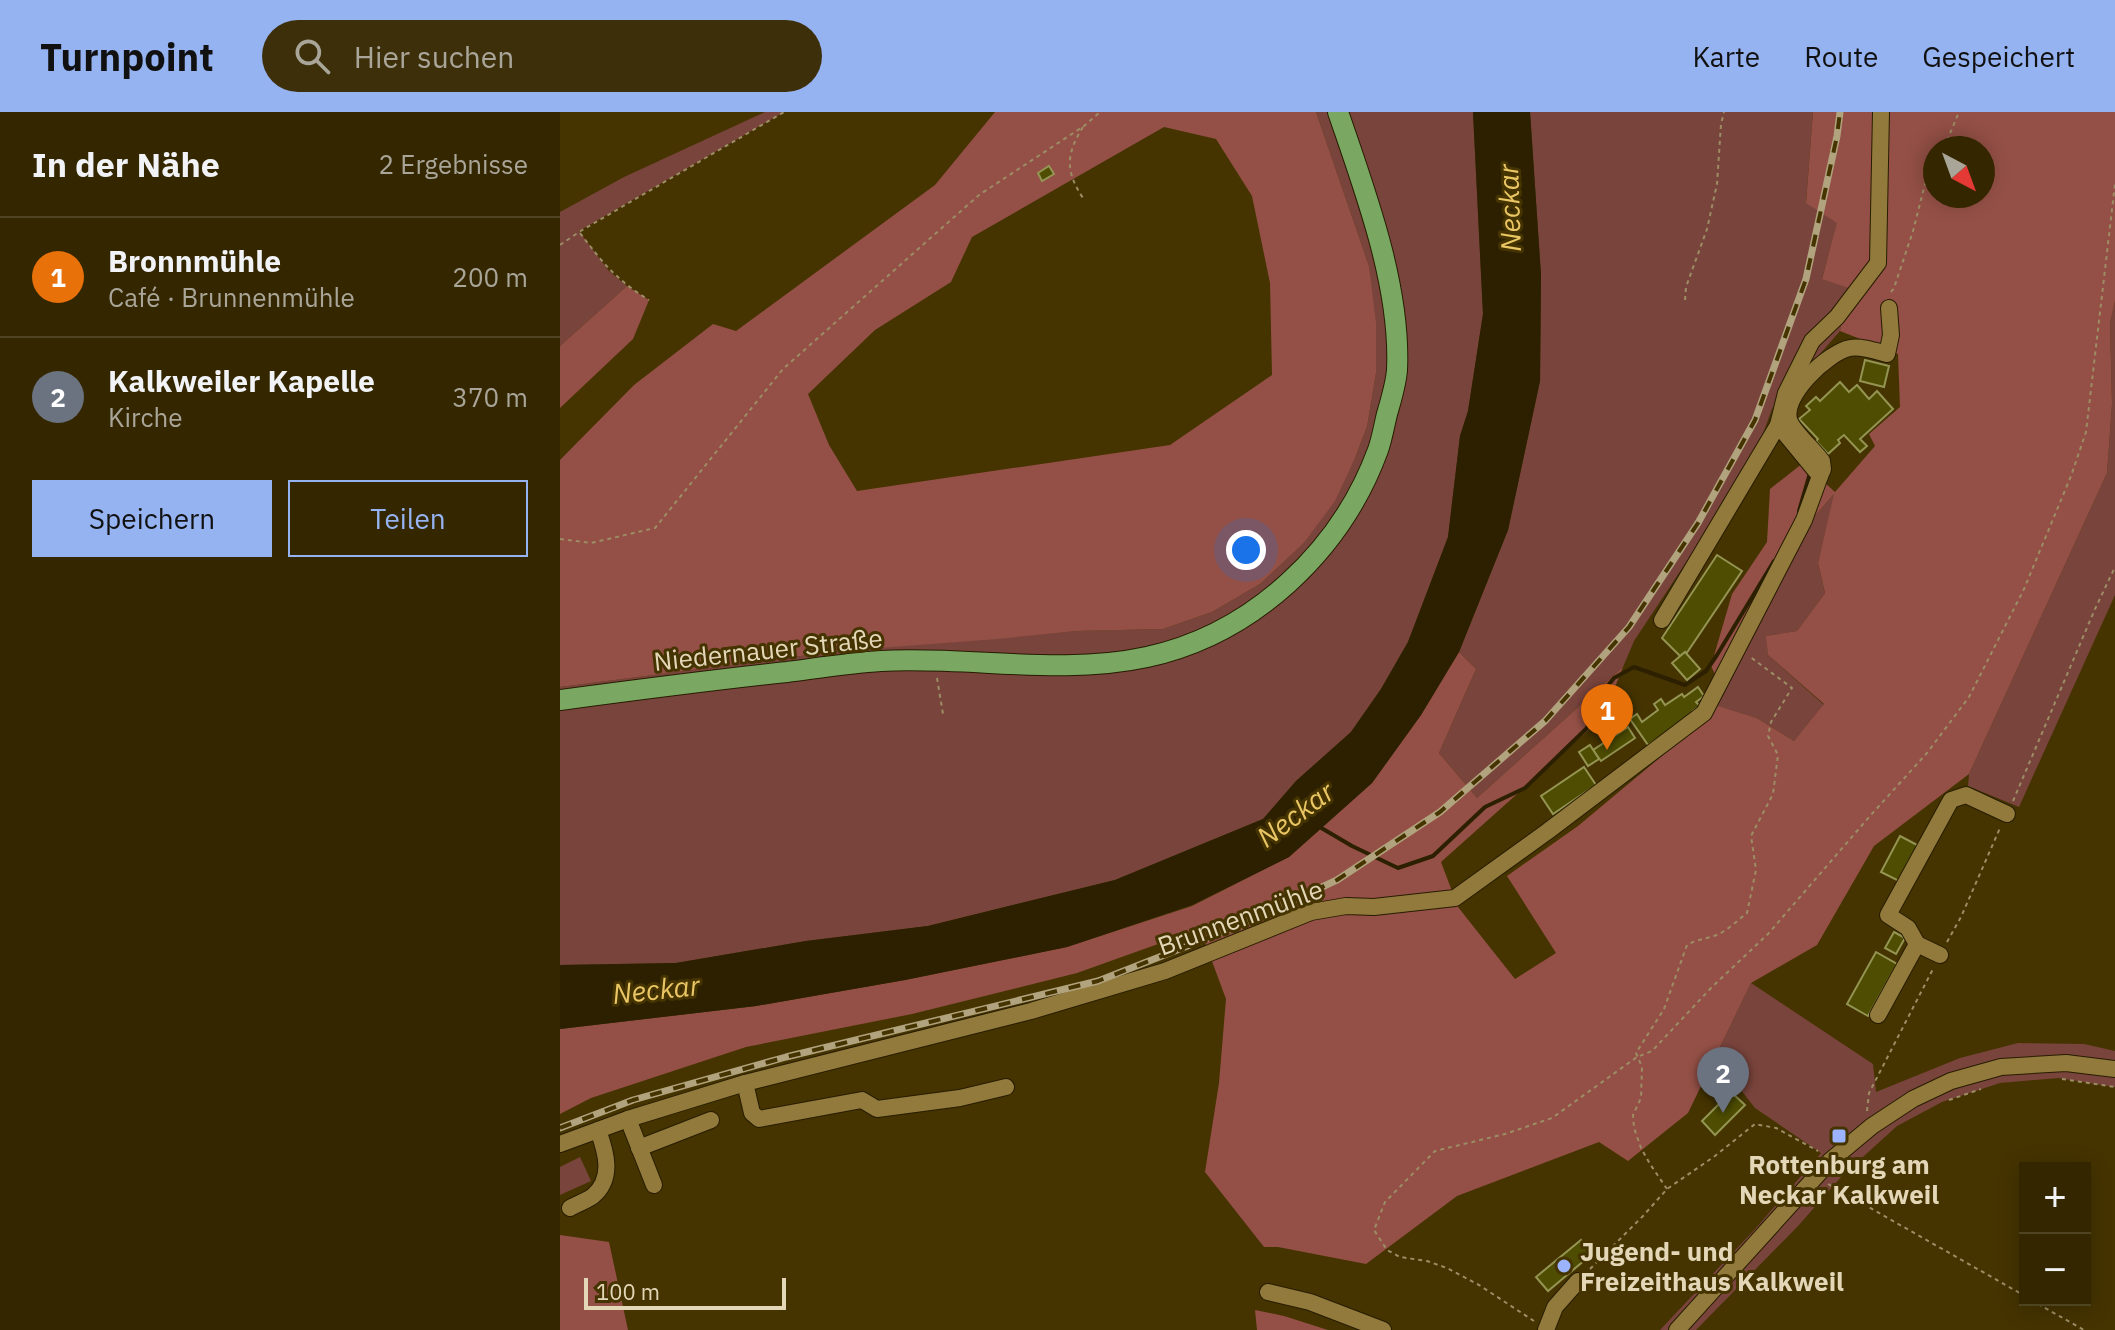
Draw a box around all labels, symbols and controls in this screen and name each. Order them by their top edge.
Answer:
search box [262,20,822,92]
text: Turnpoint [40,32,214,81]
icon: search [290,34,334,78]
text: Hier suchen [354,37,514,76]
text: Karte [1692,38,1760,75]
text: Route [1804,38,1878,75]
text: Gespeichert [1922,38,2075,75]
north arrow [1923,136,1995,208]
text: In der Nähe [32,142,220,186]
text: 2 Ergebnisse [379,147,528,181]
water label: Neckar [1489,163,1529,252]
text: Bronnmühle [108,241,281,280]
text: 1 [50,260,66,294]
text: 200 m [452,260,528,294]
text: Café · Brunnenmühle [108,280,355,314]
text: Kalkweiler Kapelle [108,361,375,400]
text: 2 [50,380,66,414]
text: 370 m [452,380,528,414]
text: Kirche [108,400,183,434]
button: Speichern [32,480,272,557]
button: Teilen [288,480,528,557]
your location [1226,530,1266,570]
street label: Niedernauer Straße [652,620,884,678]
pin: 1 [1581,684,1633,750]
water label: Neckar [1249,772,1342,855]
street label: Brunnenmühle [1153,871,1327,963]
water label: Neckar [610,966,702,1012]
pin: 2 [1697,1047,1749,1113]
marker: Rottenburg am Neckar Kalkweil [1830,1127,1848,1145]
place label: Rottenburg am Neckar Kalkweil [1739,1147,1939,1211]
map controls [2019,1162,2091,1306]
button: + [2019,1162,2091,1234]
place label: Jugend- und Freizeithaus Kalkweil [1580,1234,1844,1298]
button: − [2019,1234,2091,1306]
marker: Jugend- und Freizeithaus Kalkweil [1555,1257,1573,1275]
scale bar [584,1274,786,1310]
text: 100 m [596,1277,660,1306]

